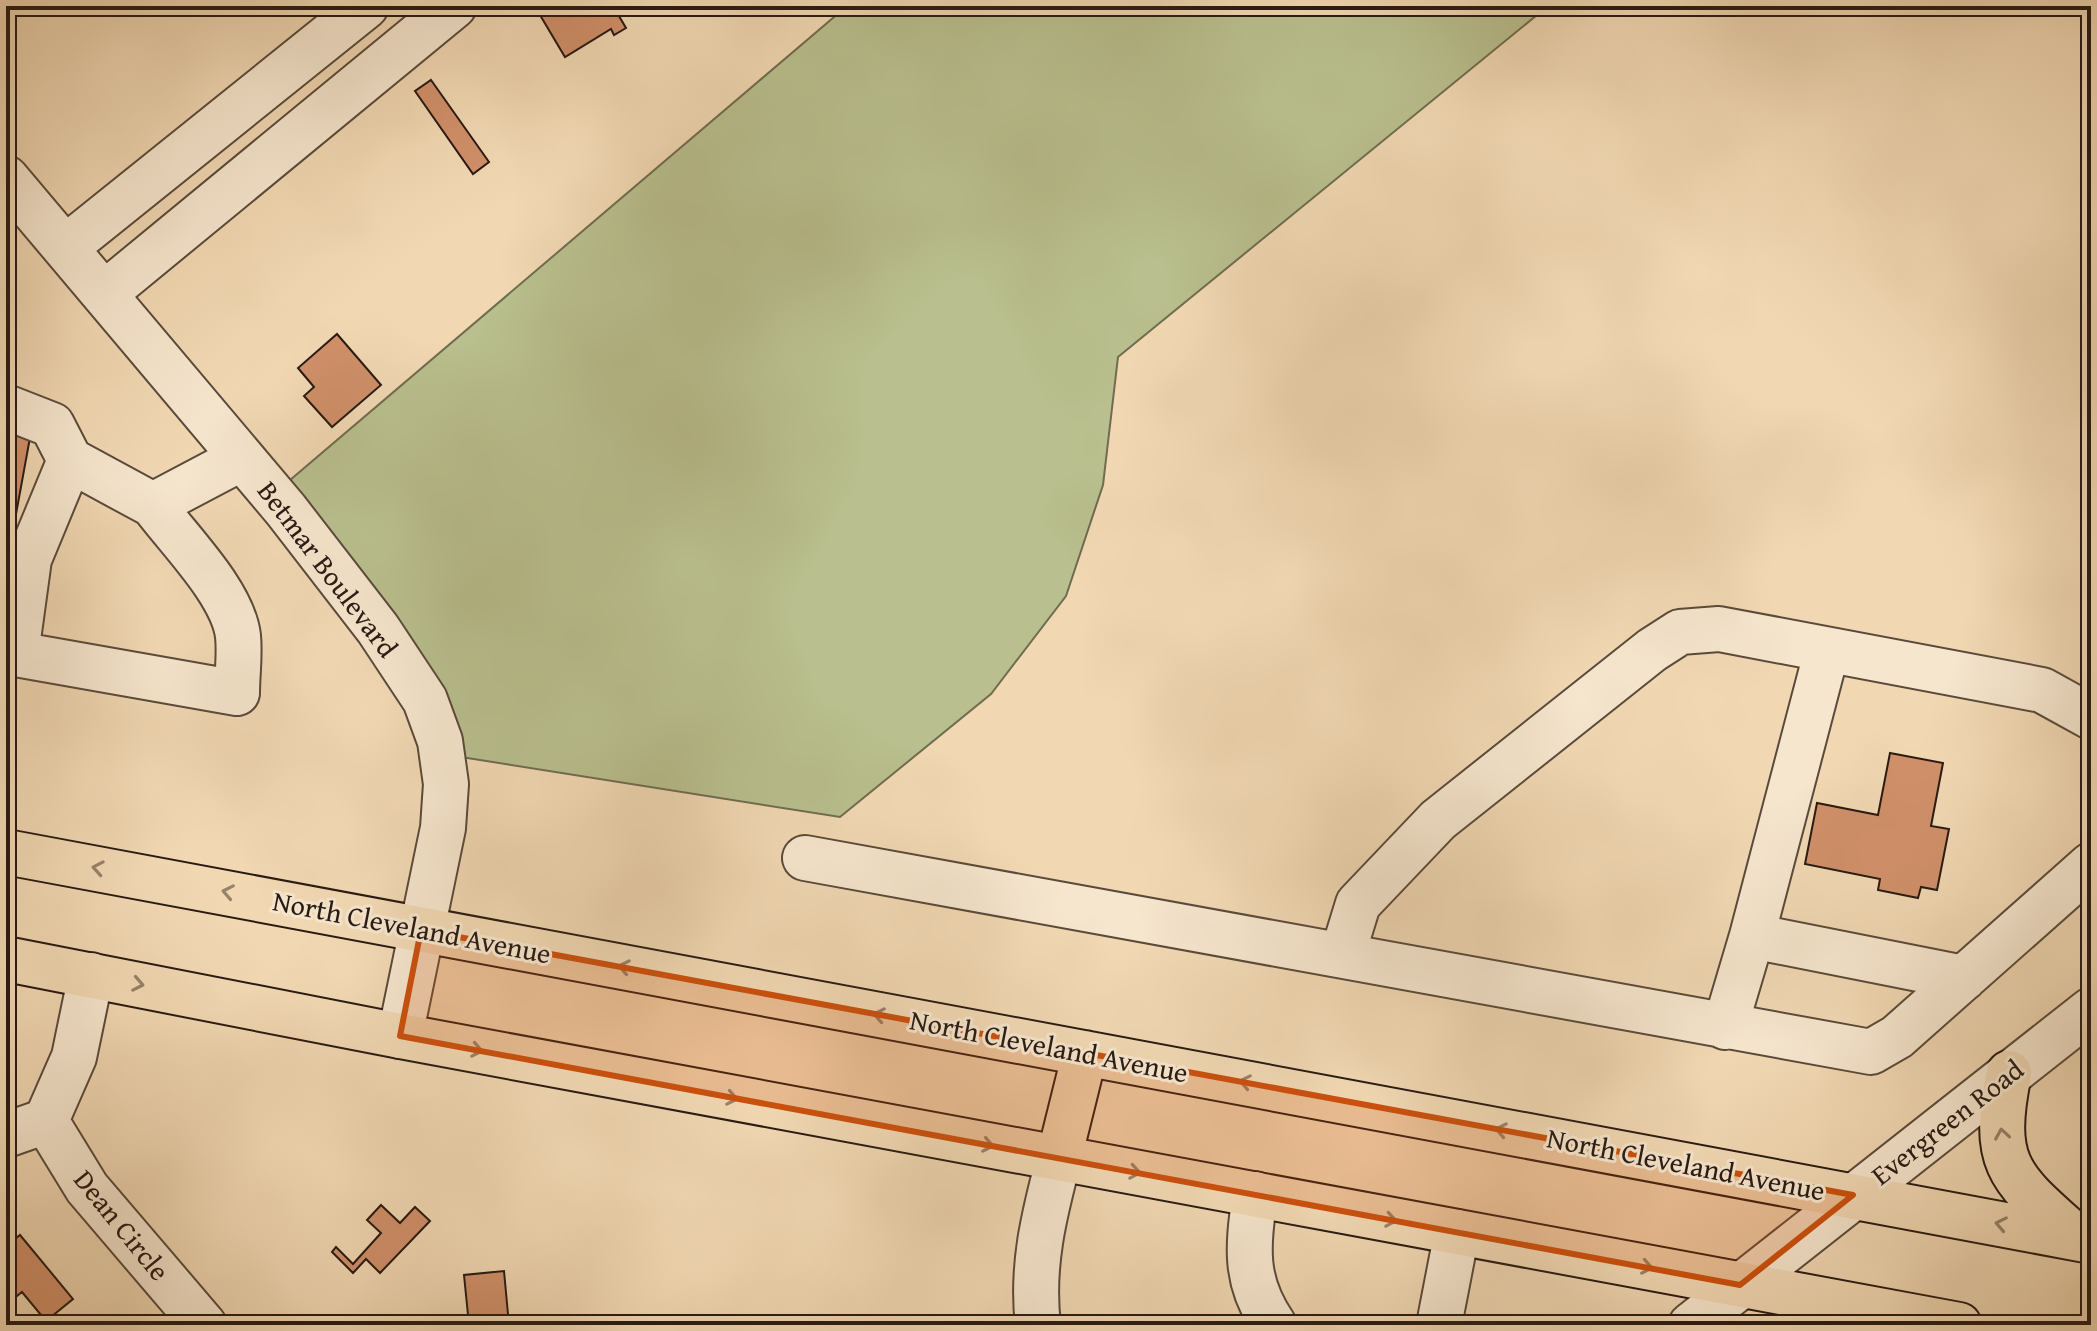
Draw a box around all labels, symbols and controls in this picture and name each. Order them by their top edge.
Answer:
street label: Betmar Boulevard [248,472,409,666]
one-way arrow [92,861,105,878]
street label: North Cleveland Avenue [270,879,555,974]
one-way arrow [221,885,234,902]
one-way arrow [617,960,630,977]
one-way arrow [130,975,144,992]
street label: North Cleveland Avenue [907,998,1192,1093]
one-way arrow [872,1007,886,1024]
one-way arrow [470,1041,483,1058]
street label: Evergreen Road [1862,1049,2032,1194]
one-way arrow [1238,1075,1252,1092]
one-way arrow [725,1088,739,1105]
street label: North Cleveland Avenue [1544,1116,1829,1211]
one-way arrow [1494,1122,1507,1139]
one-way arrow [1994,1127,2011,1141]
one-way arrow [981,1136,995,1153]
street label: Dean Circle [65,1160,180,1289]
one-way arrow [1129,1163,1142,1180]
one-way arrow [1384,1210,1398,1227]
one-way arrow [1995,1216,2008,1233]
one-way arrow [1640,1258,1653,1275]

